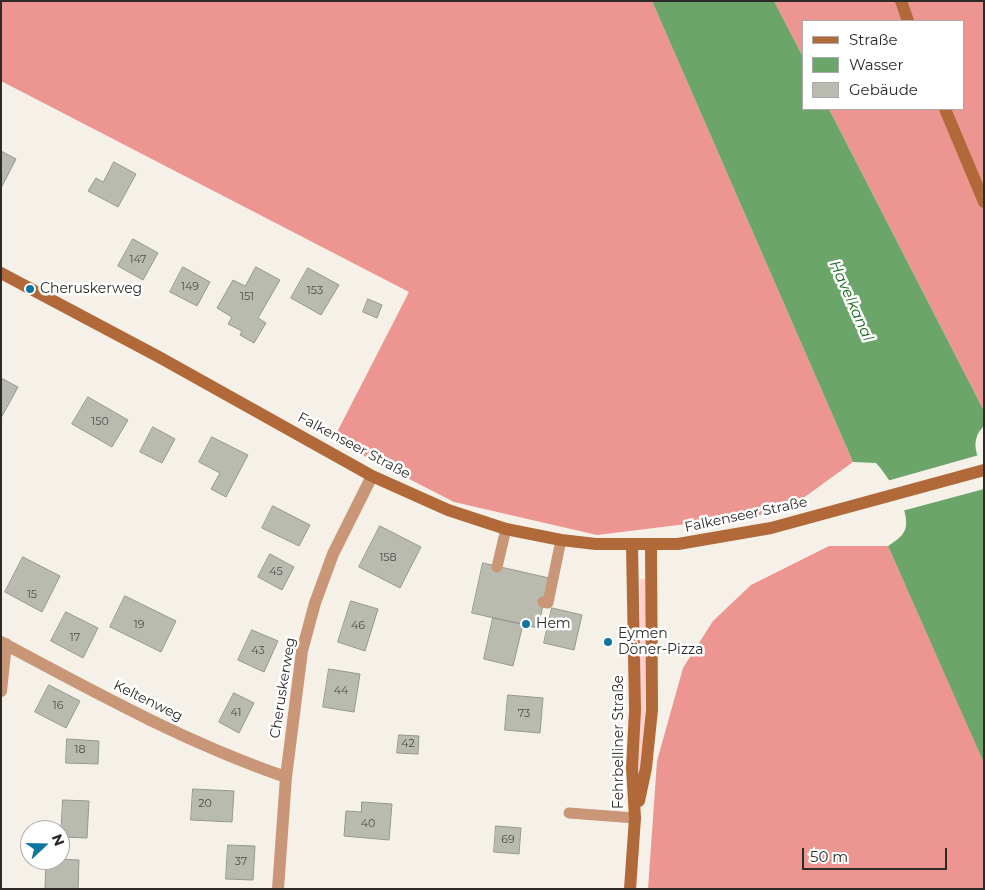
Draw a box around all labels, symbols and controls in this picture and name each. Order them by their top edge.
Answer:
legend [802,20,965,110]
text: Straße [849,30,898,49]
text: Wasser [849,55,903,74]
text: Gebäude [849,80,918,99]
house number: 147 [129,253,147,267]
water label: Havelkanal [825,258,877,344]
house number: 149 [181,280,199,294]
place label: Cheruskerweg [40,281,142,297]
marker: Cheruskerweg [24,283,36,295]
house number: 153 [307,284,323,298]
house number: 151 [240,290,254,304]
street label: Falkenseer Straße [295,409,413,483]
house number: 150 [91,415,109,429]
street label: Falkenseer Straße [683,494,809,536]
house number: 158 [379,551,397,565]
house number: 45 [269,565,283,579]
house number: 15 [27,588,37,602]
place label: Hem [536,616,571,632]
house number: 19 [134,618,144,632]
marker: Hem [520,618,532,630]
house number: 46 [351,619,365,633]
place label: Eymen Döner-Pizza [618,626,703,658]
house number: 17 [70,631,80,645]
street label: Cheruskerweg [267,636,299,740]
marker: Eymen Döner-Pizza [602,636,614,648]
house number: 43 [251,644,265,658]
street label: Fehrbelliner Straße [611,675,627,809]
street label: Keltenweg [111,677,185,725]
house number: 44 [334,684,348,698]
house number: 16 [53,699,63,713]
house number: 41 [231,706,241,720]
house number: 73 [518,707,530,721]
house number: 42 [401,737,415,751]
house number: 18 [75,743,85,757]
house number: 20 [198,797,212,811]
house number: 40 [361,817,375,831]
north arrow [20,820,70,870]
text: N [48,831,68,848]
house number: 69 [501,833,515,847]
scale bar [805,838,950,870]
text: 50 m [810,847,848,866]
house number: 37 [235,855,247,869]

